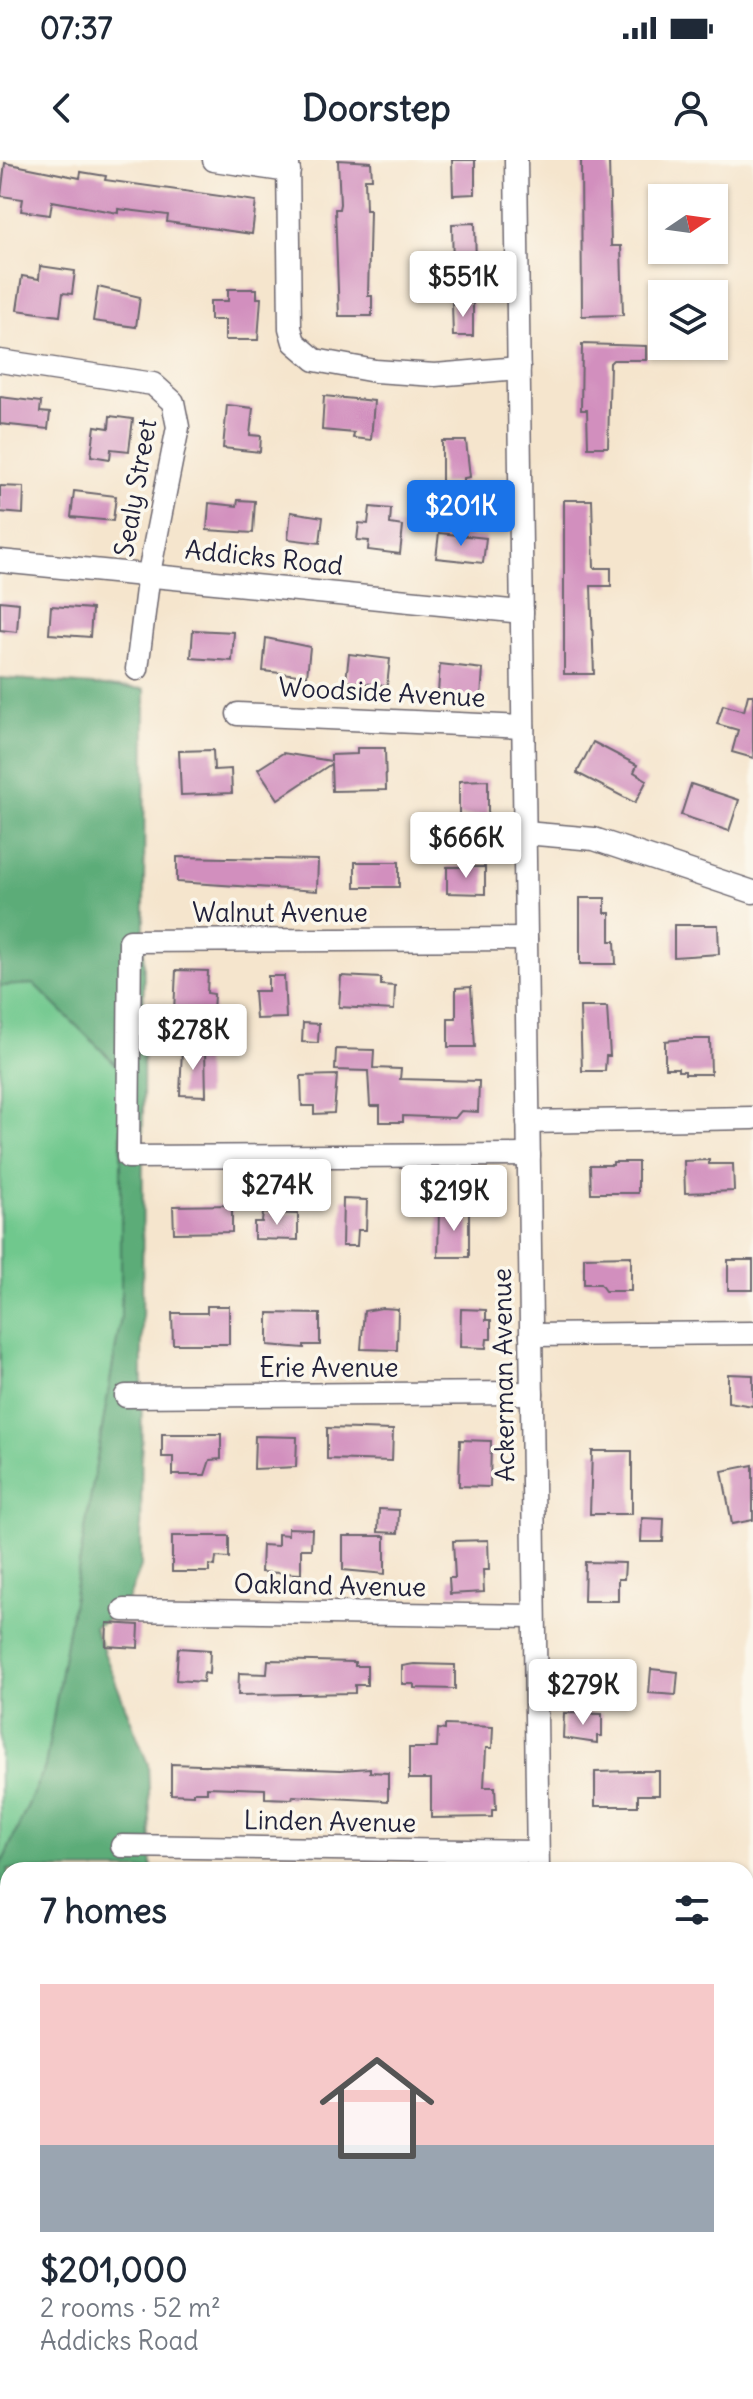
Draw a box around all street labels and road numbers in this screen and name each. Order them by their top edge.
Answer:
street label: Sealy Street [107,416,163,560]
street label: Addicks Road [183,532,345,582]
street label: Woodside Avenue [278,670,486,714]
street label: Walnut Avenue [192,896,368,929]
street label: Ackerman Avenue [485,1268,521,1482]
street label: Erie Avenue [260,1351,398,1384]
street label: Oakland Avenue [233,1567,427,1603]
street label: Linden Avenue [243,1803,417,1839]

